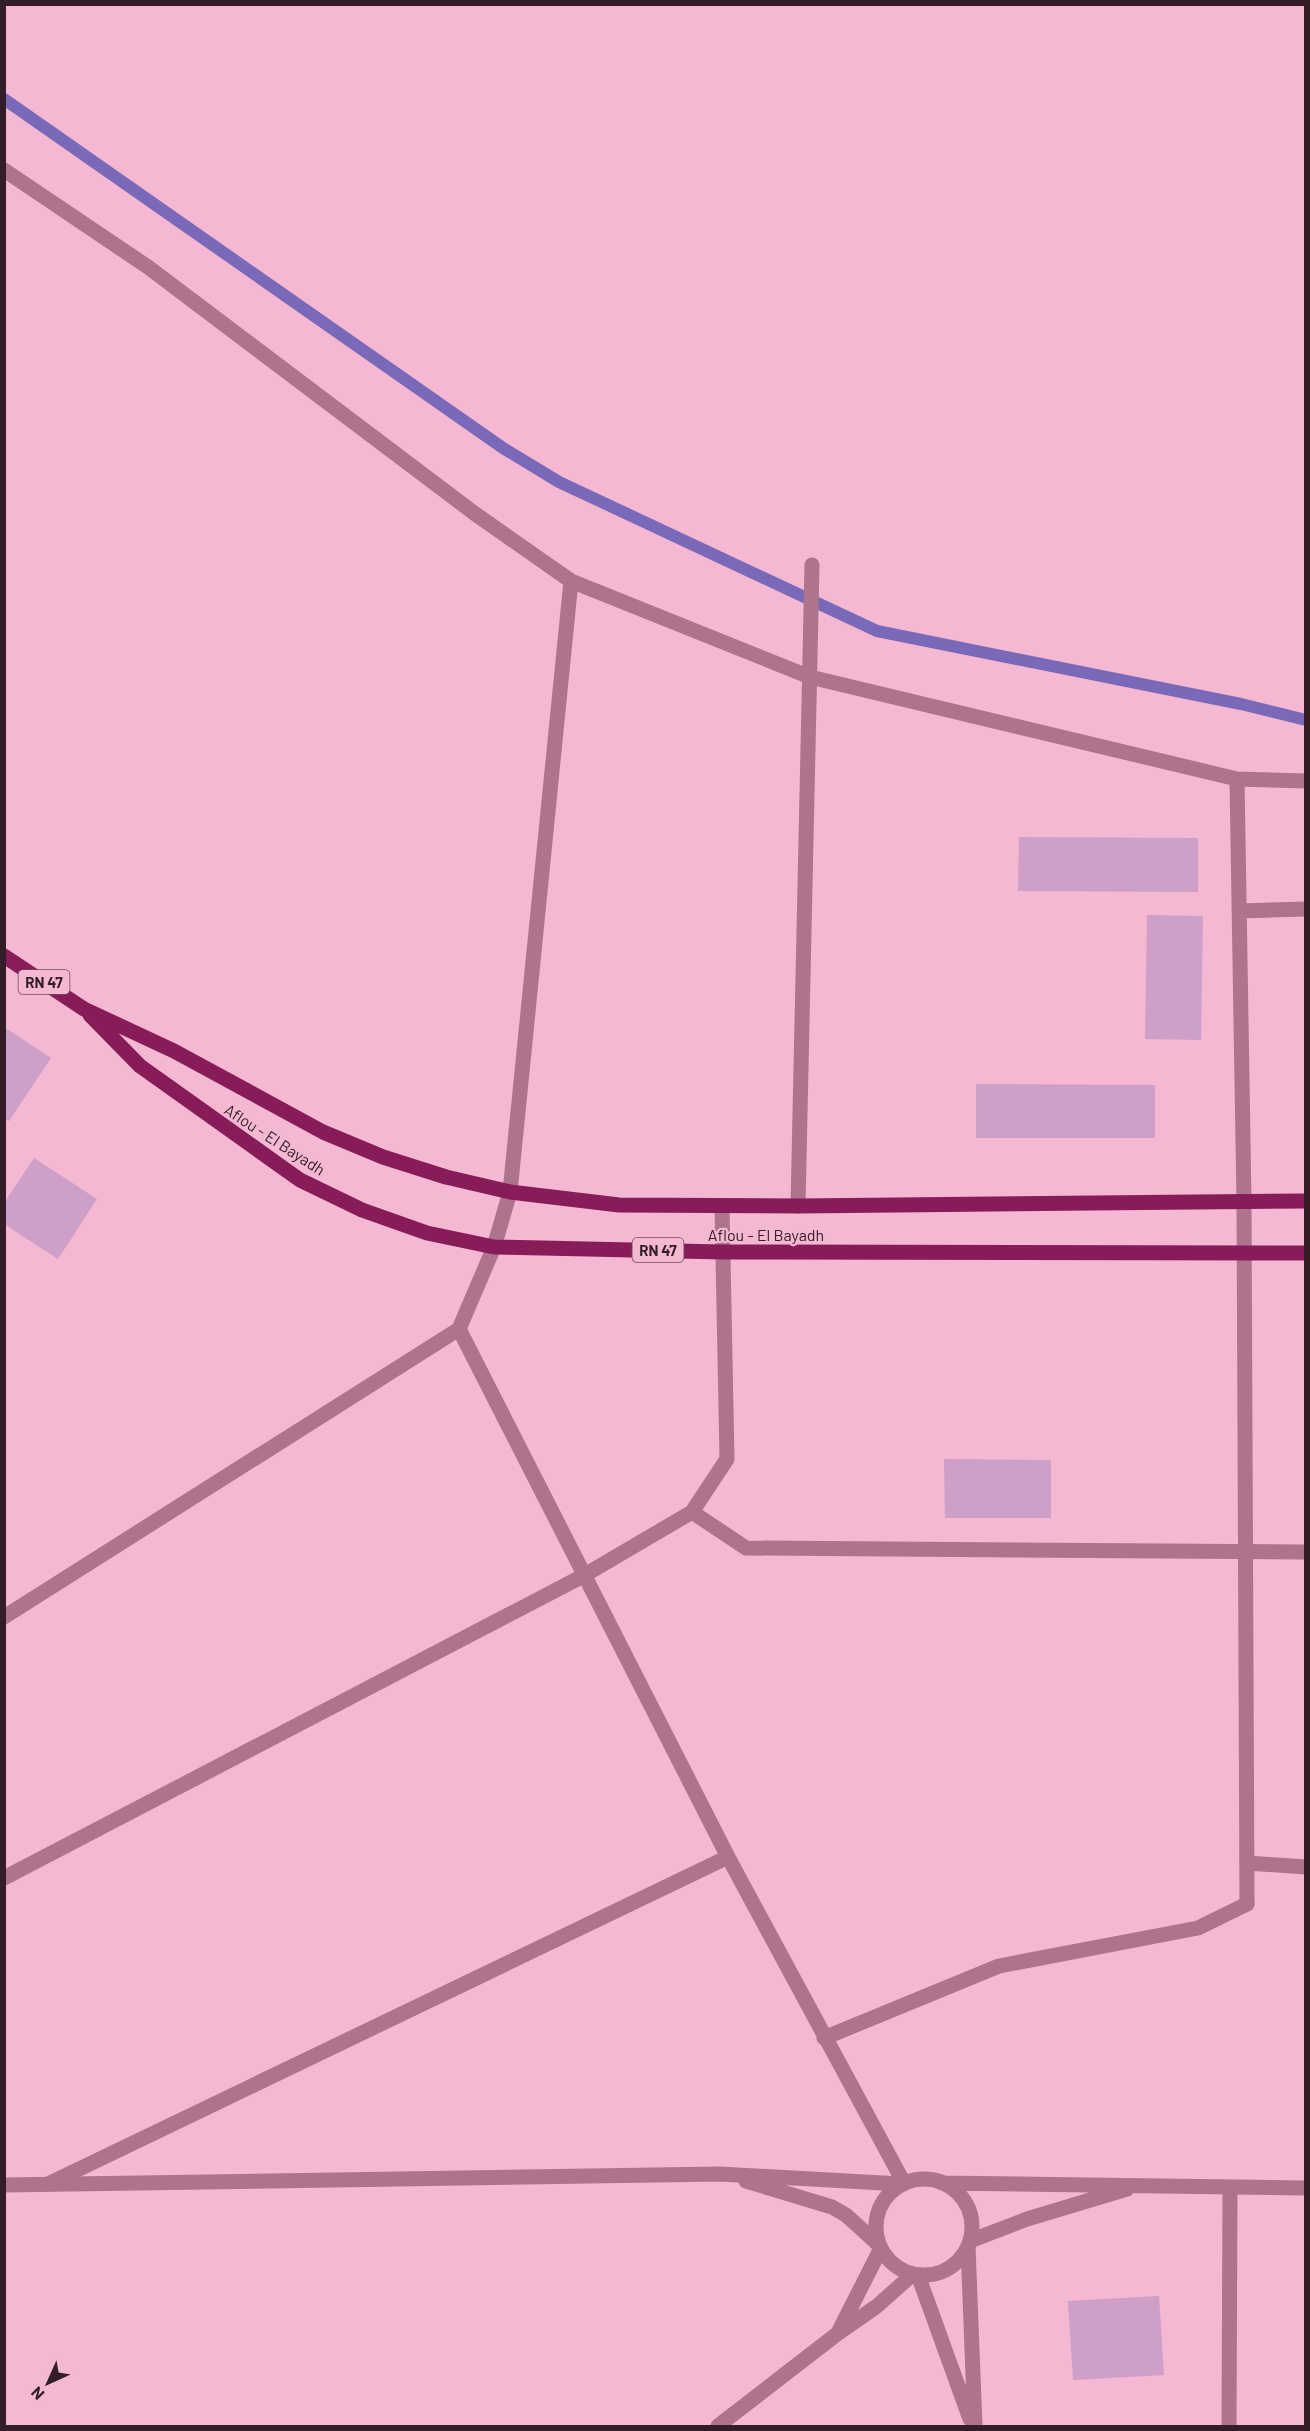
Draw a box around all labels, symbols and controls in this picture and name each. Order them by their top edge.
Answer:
road number: RN 47 [18,970,70,994]
street label: Aflou - El Bayadh [221,1099,329,1179]
street label: Aflou - El Bayadh [708,1225,824,1244]
road number: RN 47 [632,1238,684,1262]
north arrow [18,2353,78,2413]
text: N [27,2383,48,2404]

